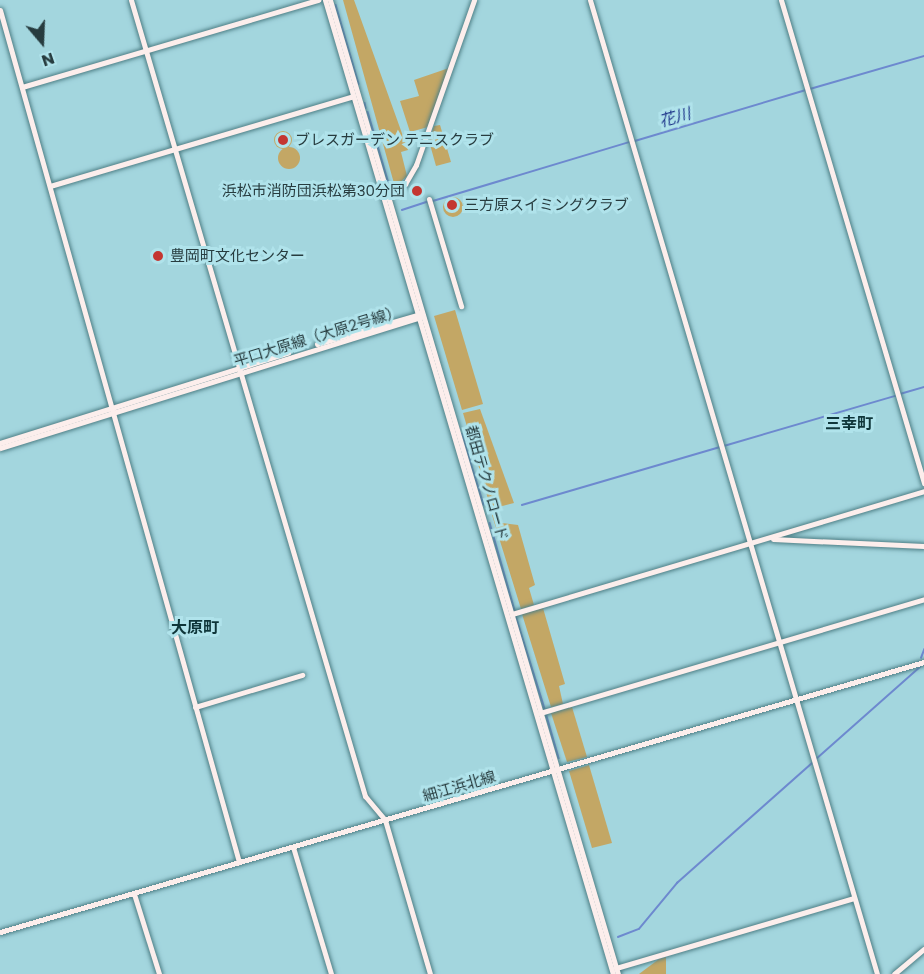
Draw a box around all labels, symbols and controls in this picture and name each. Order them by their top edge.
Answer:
north arrow [12,12,72,72]
text: N [39,47,57,72]
water label: 花川 [657,104,693,132]
place label: ブレスガーデン テニスクラブ [295,131,494,149]
marker: ブレスガーデン テニスクラブ [276,133,290,147]
place label: 浜松市消防団浜松第30分団 [222,182,405,200]
marker: 浜松市消防団浜松第30分団 [410,184,424,198]
place label: 三方原スイミングクラブ [464,196,629,214]
marker: 三方原スイミングクラブ [445,198,459,212]
place label: 豊岡町文化センター [170,247,305,265]
marker: 豊岡町文化センター [151,249,165,263]
street label: 平口大原線（大原2号線） [231,302,403,370]
district label: 三幸町 [825,414,873,434]
street label: 都田テクノロード [462,423,512,543]
district label: 大原町 [171,618,219,638]
street label: 細江浜北線 [420,767,498,805]

